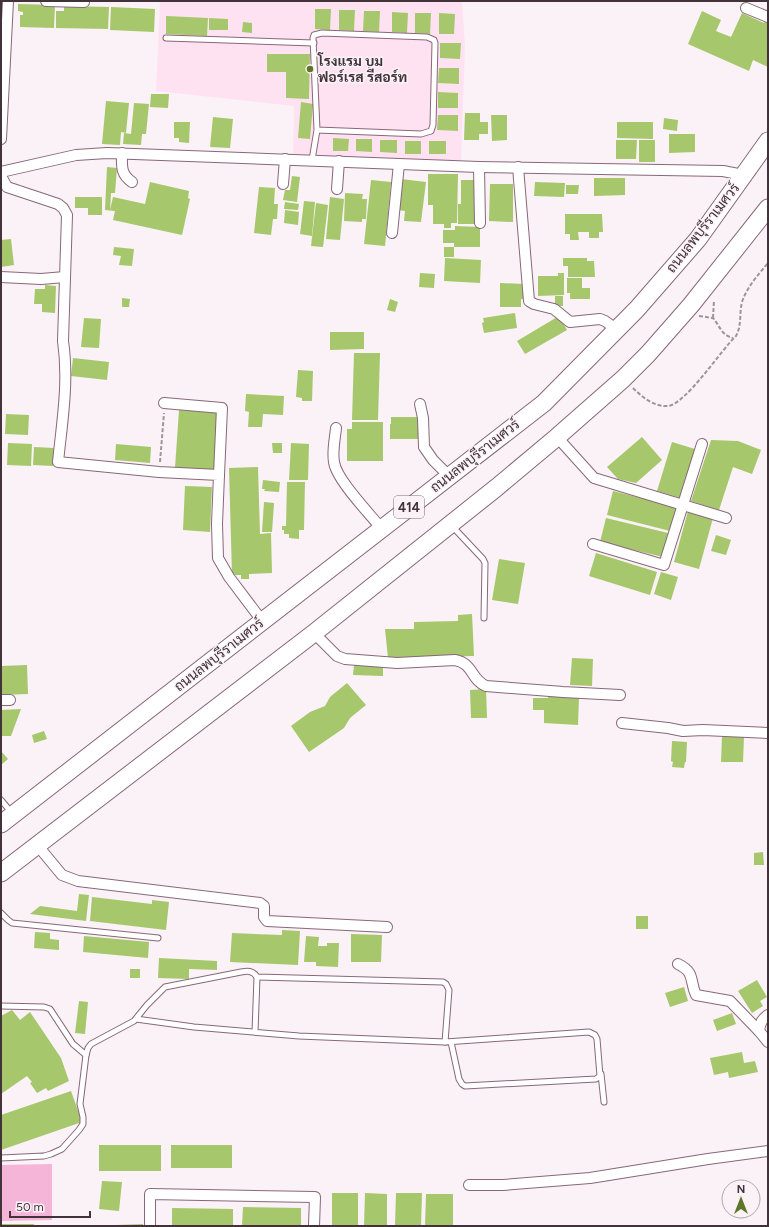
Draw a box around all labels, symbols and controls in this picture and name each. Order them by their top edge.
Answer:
place label: โรงแรม บูม ฟอร์เรส รีสอร์ท [317,52,407,86]
marker: โรงแรม บูม ฟอร์เรส รีสอร์ท [305,64,315,74]
street label: ถนนลพบุรีราเมศวร์ [662,179,744,277]
street label: ถนนลพบุรีราเมศวร์ [426,415,524,497]
road number: 414 [394,496,424,518]
street label: ถนนลพบุรีราเมศวร์ [170,614,268,696]
north arrow [721,1179,761,1219]
text: N [737,1183,745,1196]
scale bar [10,1193,90,1219]
text: 50 m [16,1200,44,1214]

